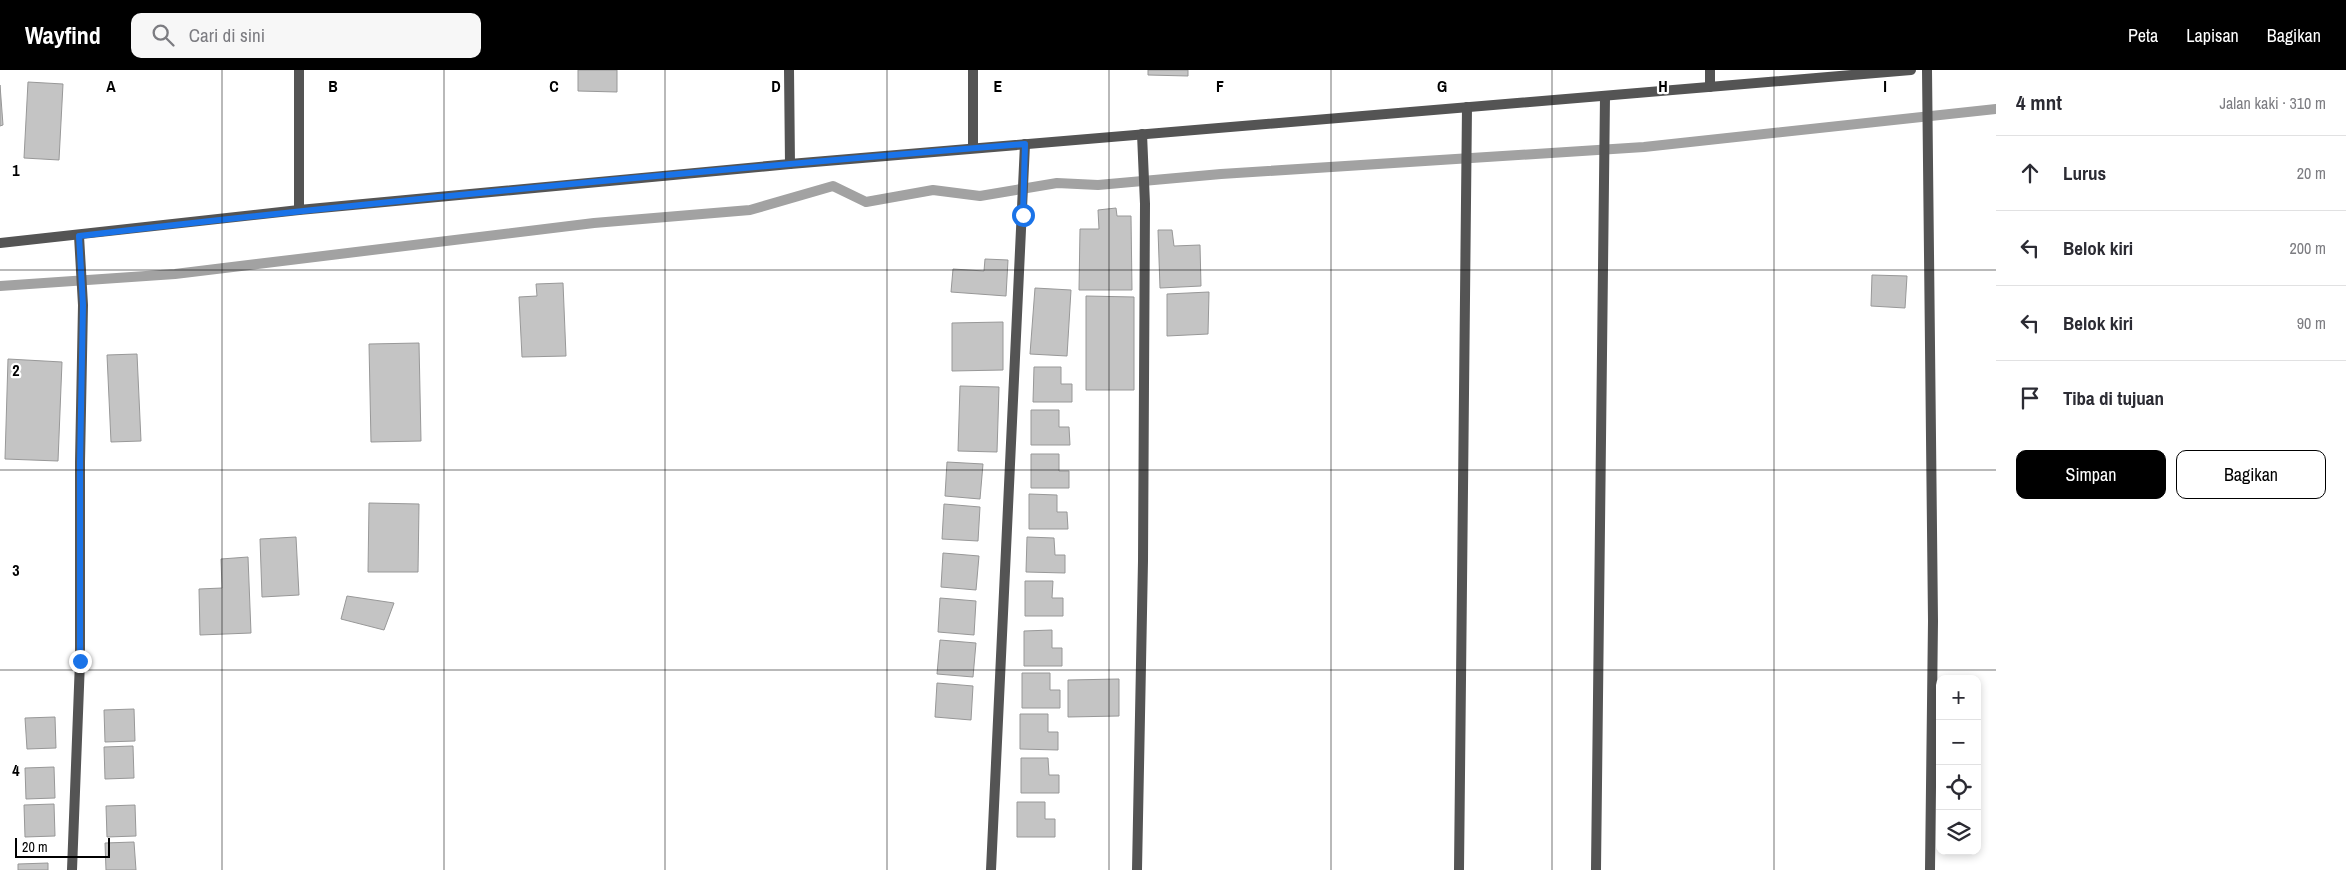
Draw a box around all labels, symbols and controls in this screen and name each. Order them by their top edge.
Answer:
search box [131,13,481,58]
text: Wayfind [25,19,101,51]
icon: search [149,21,177,49]
text: Cari di sini [189,22,265,48]
text: Peta [2128,23,2158,48]
text: Lapisan [2186,23,2239,48]
text: Bagikan [2267,23,2321,48]
text: A [106,75,116,97]
text: B [328,75,338,97]
text: C [549,75,559,97]
text: D [771,75,781,97]
text: E [994,75,1003,97]
text: F [1216,75,1224,97]
text: G [1437,75,1447,97]
text: H [1658,75,1668,97]
text: I [1883,75,1887,97]
text: 4 mnt [2016,88,2062,117]
text: Jalan kaki · 310 m [2220,92,2326,114]
text: 1 [12,159,20,181]
icon: ahead [2016,159,2044,187]
text: Lurus [2063,160,2106,186]
text: 20 m [2297,162,2326,184]
route start [1012,204,1035,227]
icon: left [2016,234,2044,262]
text: Belok kiri [2063,235,2133,261]
text: 200 m [2290,237,2326,259]
icon: left [2016,309,2044,337]
text: Belok kiri [2063,310,2133,336]
text: 90 m [2297,312,2326,334]
text: 2 [12,359,20,381]
icon: arrive [2016,384,2044,412]
text: Tiba di tujuan [2063,385,2164,411]
button: Simpan [2016,450,2166,499]
button: Bagikan [2176,450,2326,499]
text: 3 [12,559,20,581]
route end [69,650,92,673]
map controls [1936,675,1981,855]
button: + [1936,675,1981,720]
button: − [1936,720,1981,765]
text: 4 [12,759,20,781]
button: locate [1936,765,1981,810]
button: layers [1936,810,1981,855]
scale bar [15,835,110,858]
text: 20 m [22,838,48,856]

